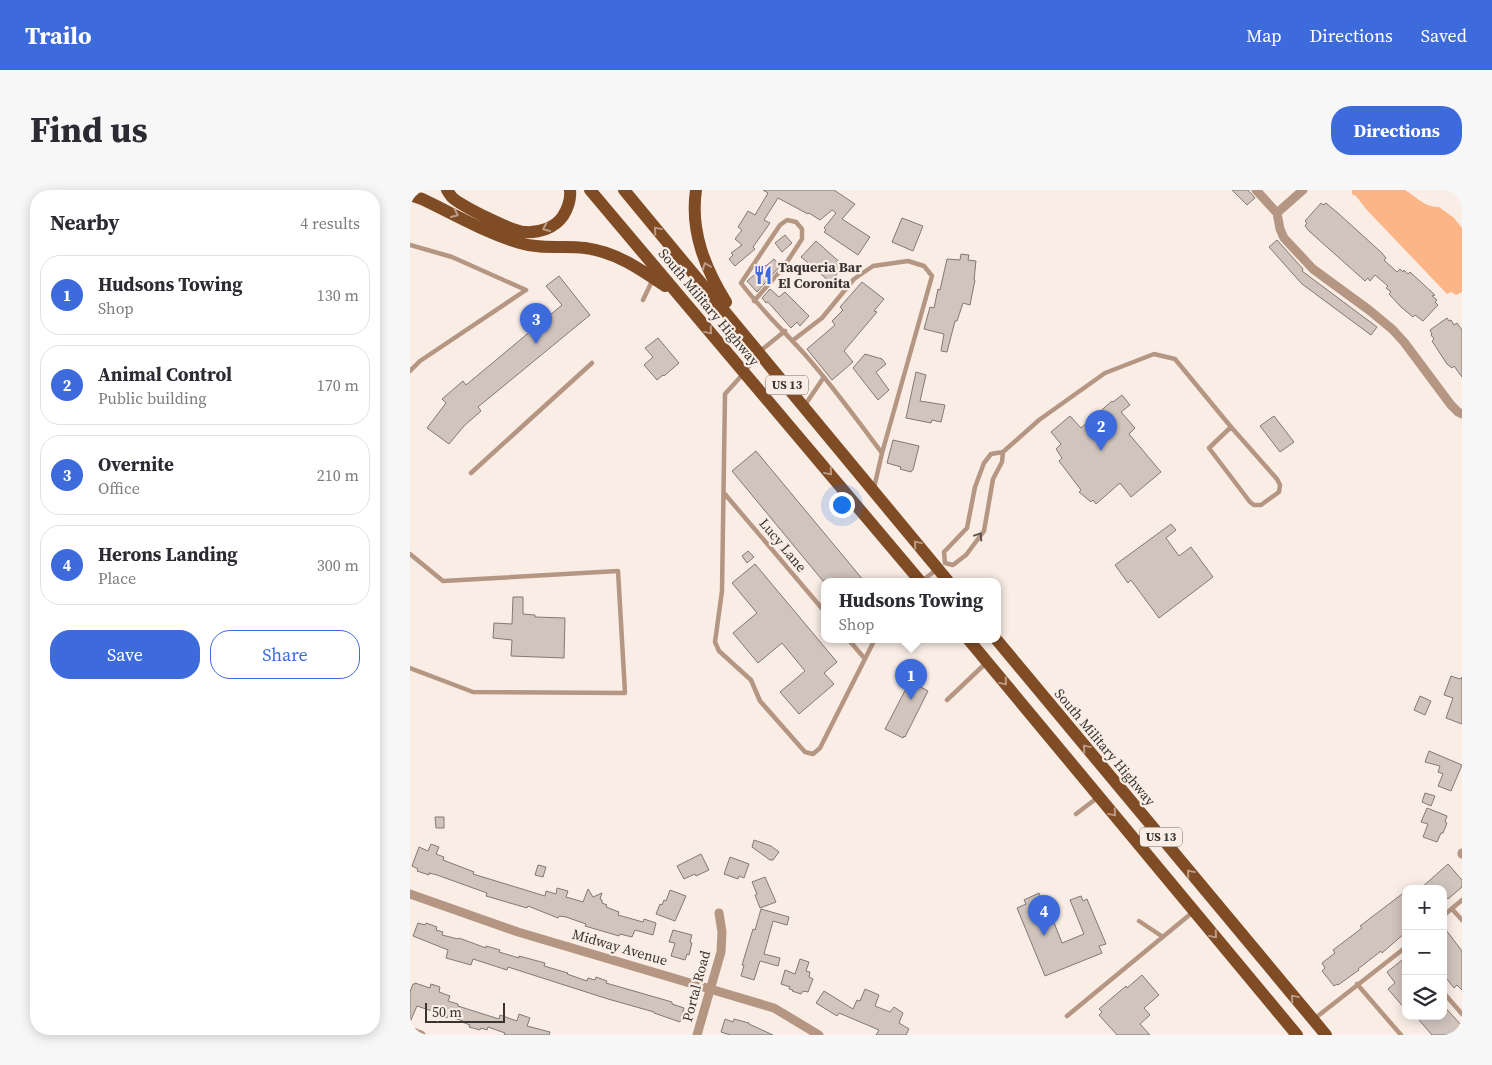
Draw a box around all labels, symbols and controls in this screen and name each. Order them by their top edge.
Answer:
text: Trailo [25,19,92,52]
text: Map [1246,23,1282,48]
text: Directions [1310,23,1393,48]
text: Saved [1421,23,1467,48]
text: Find us [30,106,148,154]
button: Directions [1331,106,1462,155]
text: Nearby [50,208,120,237]
one-way arrow [449,208,458,218]
text: 4 results [300,212,360,234]
one-way arrow [542,222,551,232]
one-way arrow [654,226,663,235]
street label: South Military Highway [654,244,765,370]
place label: Taqueria Bar El Coronita [778,257,862,293]
one-way arrow [702,262,712,270]
restaurant icon: Taqueria Bar El Coronita [752,264,774,286]
text: Hudsons Towing [98,271,243,297]
text: 1 [63,284,71,306]
text: 130 m [317,284,359,306]
text: Shop [98,297,134,319]
pin: 3 [520,303,552,344]
one-way arrow [703,325,712,334]
text: Animal Control [98,361,232,387]
text: 2 [63,374,71,396]
text: 170 m [317,374,359,396]
road number: US 13 [766,376,808,394]
text: Public building [98,387,207,409]
pin: 2 [1085,410,1117,451]
text: Overnite [98,451,174,477]
text: 3 [63,464,71,486]
text: 210 m [317,464,359,486]
one-way arrow [823,466,831,475]
text: Office [98,477,140,499]
your location [829,492,855,518]
street label: Lucy Lane [755,514,811,576]
one-way arrow [973,532,982,542]
one-way arrow [914,540,923,549]
text: Herons Landing [98,541,238,567]
text: 4 [63,554,71,576]
text: 300 m [317,554,359,576]
text: Place [98,567,136,589]
popup [821,578,1001,643]
text: Hudsons Towing [839,587,983,613]
text: Shop [839,613,874,635]
button: Save [50,630,200,679]
button: Share [210,630,360,679]
pin: 1 [895,659,927,700]
one-way arrow [998,676,1007,685]
street label: South Military Highway [1050,684,1161,810]
one-way arrow [1084,745,1092,754]
one-way arrow [1108,808,1117,817]
road number: US 13 [1140,828,1182,846]
one-way arrow [1187,869,1196,878]
map controls [1402,885,1447,1020]
button: + [1402,885,1447,930]
pin: 4 [1028,895,1060,936]
street label: Midway Avenue [570,924,670,970]
one-way arrow [1208,929,1217,938]
button: − [1402,930,1447,975]
street label: Portal Road [677,948,715,1024]
button: layers [1402,975,1447,1020]
one-way arrow [1291,994,1300,1003]
scale bar [425,1000,505,1023]
text: 50 m [432,1002,462,1022]

